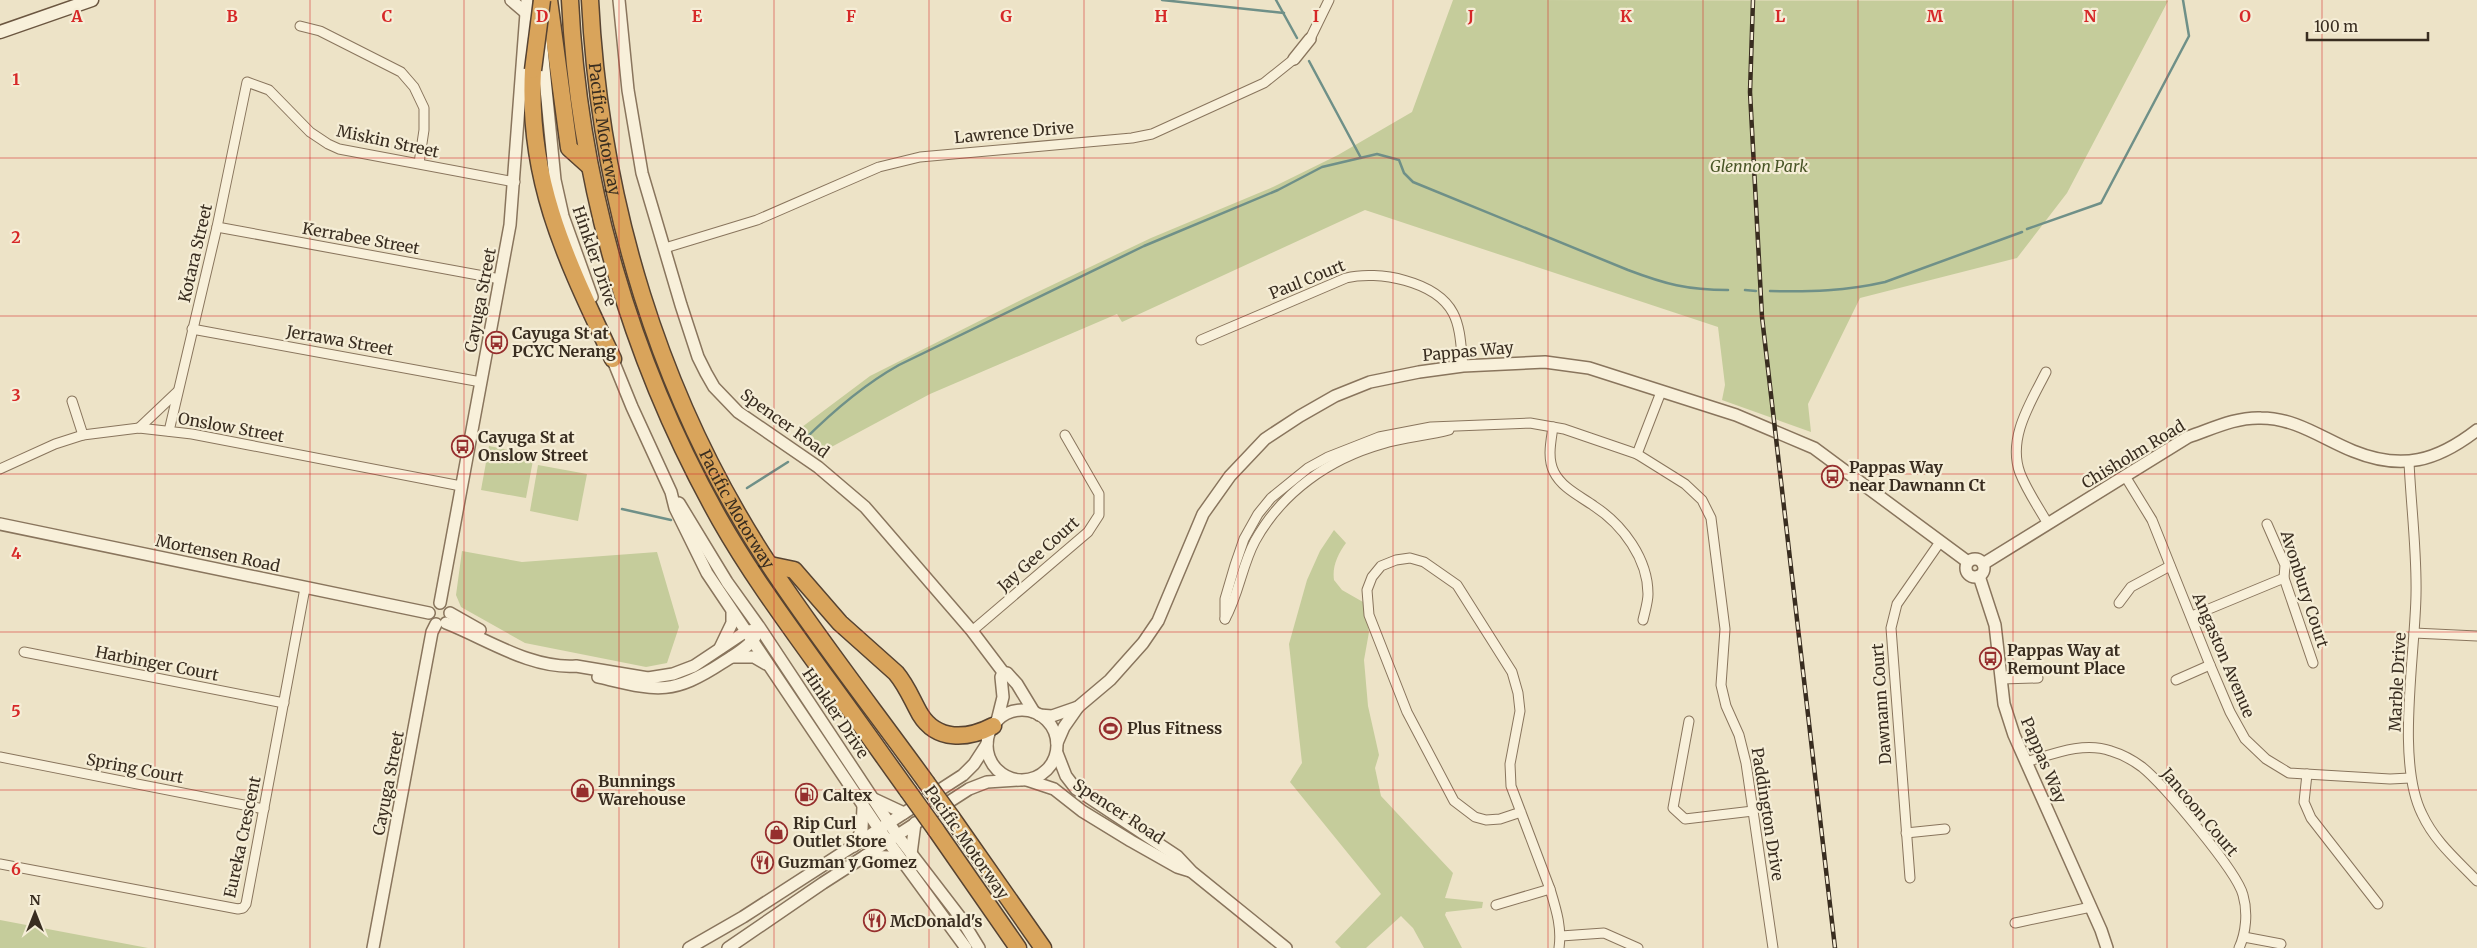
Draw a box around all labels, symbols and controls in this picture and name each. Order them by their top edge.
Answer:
text: A [70,6,83,26]
text: B [226,6,238,26]
text: C [382,6,392,26]
text: D [536,6,548,26]
text: E [692,6,703,26]
text: F [846,6,856,26]
text: G [1000,6,1012,26]
text: H [1154,6,1168,26]
text: I [1313,6,1319,26]
text: J [1467,6,1474,26]
text: K [1620,6,1632,26]
text: L [1775,6,1785,26]
text: M [1927,6,1944,26]
text: N [2084,6,2097,26]
text: O [2239,6,2251,26]
scale bar [2307,10,2428,42]
text: 100 m [2314,17,2358,36]
street label: Pacific Motorway [585,62,626,198]
text: 1 [12,69,20,89]
street label: Lawrence Drive [953,117,1075,147]
street label: Miskin Street [335,120,442,162]
park label: Glennon Park [1710,156,1808,176]
street label: Kotara Street [174,201,216,304]
street label: Hinkler Drive [569,203,621,309]
street label: Kerrabee Street [301,218,422,258]
text: 2 [11,227,21,247]
street label: Cayuga Street [460,245,500,354]
street label: Paul Court [1266,254,1349,303]
street label: Jerrawa Street [284,321,396,359]
place label: Cayuga St at PCYC Nerang [512,323,616,361]
bus stop icon: Cayuga St at PCYC Nerang [484,330,508,354]
street label: Pappas Way [1422,337,1515,365]
street label: Spencer Road [737,384,833,462]
text: 3 [11,385,21,405]
street label: Onslow Street [176,408,286,446]
street label: Chisholm Road [2078,415,2189,493]
place label: Cayuga St at Onslow Street [478,427,589,465]
bus stop icon: Cayuga St at Onslow Street [450,434,474,458]
street label: Pacific Motorway [695,446,779,573]
place label: Pappas Way near Dawnann Ct [1849,457,1986,495]
bus stop icon: Pappas Way near Dawnann Ct [1821,464,1845,488]
street label: Jay Gee Court [992,512,1083,596]
street label: Avonbury Court [2276,527,2334,651]
street label: Mortensen Road [154,530,282,576]
text: 4 [11,543,21,563]
street label: Angaston Avenue [2188,589,2259,720]
street label: Marble Drive [2384,632,2410,732]
place label: Pappas Way at Remount Place [2007,640,2125,678]
street label: Harbinger Court [94,641,221,685]
street label: Dawnann Court [1867,642,1895,765]
bus stop icon: Pappas Way at Remount Place [1979,647,2003,671]
street label: Hinkler Drive [798,664,874,762]
text: 5 [11,701,21,721]
street label: Pappas Way [2017,714,2071,807]
sports icon: Plus Fitness [1099,716,1123,740]
place label: Plus Fitness [1127,718,1222,738]
street label: Cayuga Street [368,728,408,837]
street label: Paddington Drive [1748,746,1788,882]
street label: Spring Court [85,749,186,787]
street label: Jancoon Court [2157,763,2243,861]
place label: Bunnings Warehouse [597,771,686,809]
street label: Eureka Crescent [219,774,265,900]
street label: Spencer Road [1070,774,1169,848]
shop icon: Bunnings Warehouse [570,778,594,802]
street label: Pacific Motorway [920,781,1014,903]
fuel station icon: Caltex [795,783,819,807]
place label: Caltex [823,785,872,805]
place label: Rip Curl Outlet Store [793,813,887,851]
shop icon: Rip Curl Outlet Store [765,820,789,844]
restaurant icon: Guzman y Gomez [750,850,774,874]
place label: Guzman y Gomez [778,852,917,872]
text: 6 [11,859,21,879]
north arrow [10,888,60,938]
text: N [29,891,41,909]
restaurant icon: McDonald's [862,909,886,933]
place label: McDonald's [890,911,983,931]

